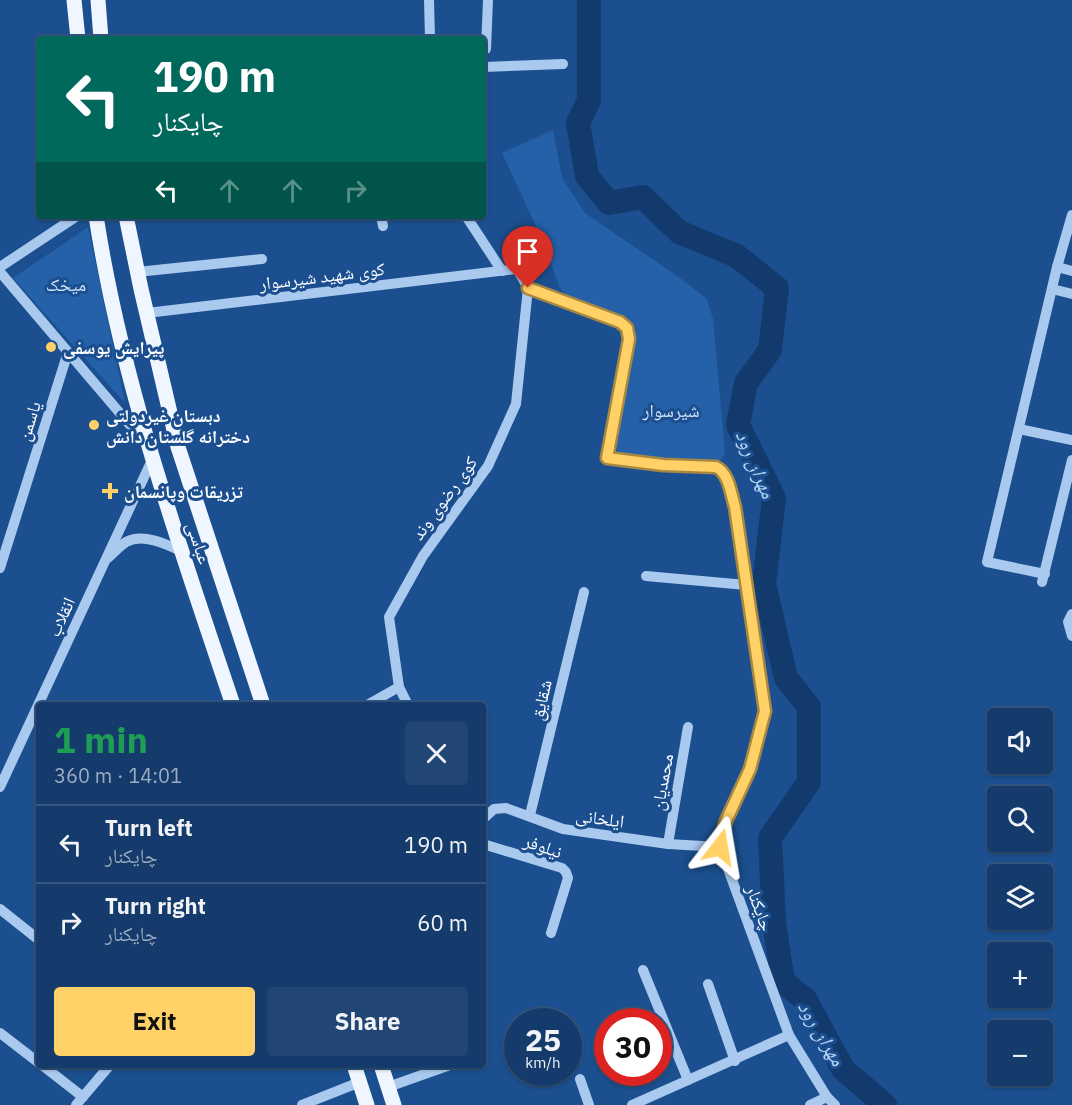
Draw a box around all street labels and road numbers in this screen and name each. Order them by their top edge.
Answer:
street label: کوی شهید شیرسوار [257,257,387,295]
street label: یاسمن [12,398,46,444]
street label: کوی رضوی وند [406,451,482,544]
street label: عباسى [181,519,217,567]
street label: انقلاب [42,594,80,640]
street label: شقایق [525,677,557,723]
street label: محمدیان [646,752,678,812]
street label: ایلخانی [574,803,626,833]
street label: نیلوفر [520,828,565,863]
street label: چایکنار [741,881,779,934]

